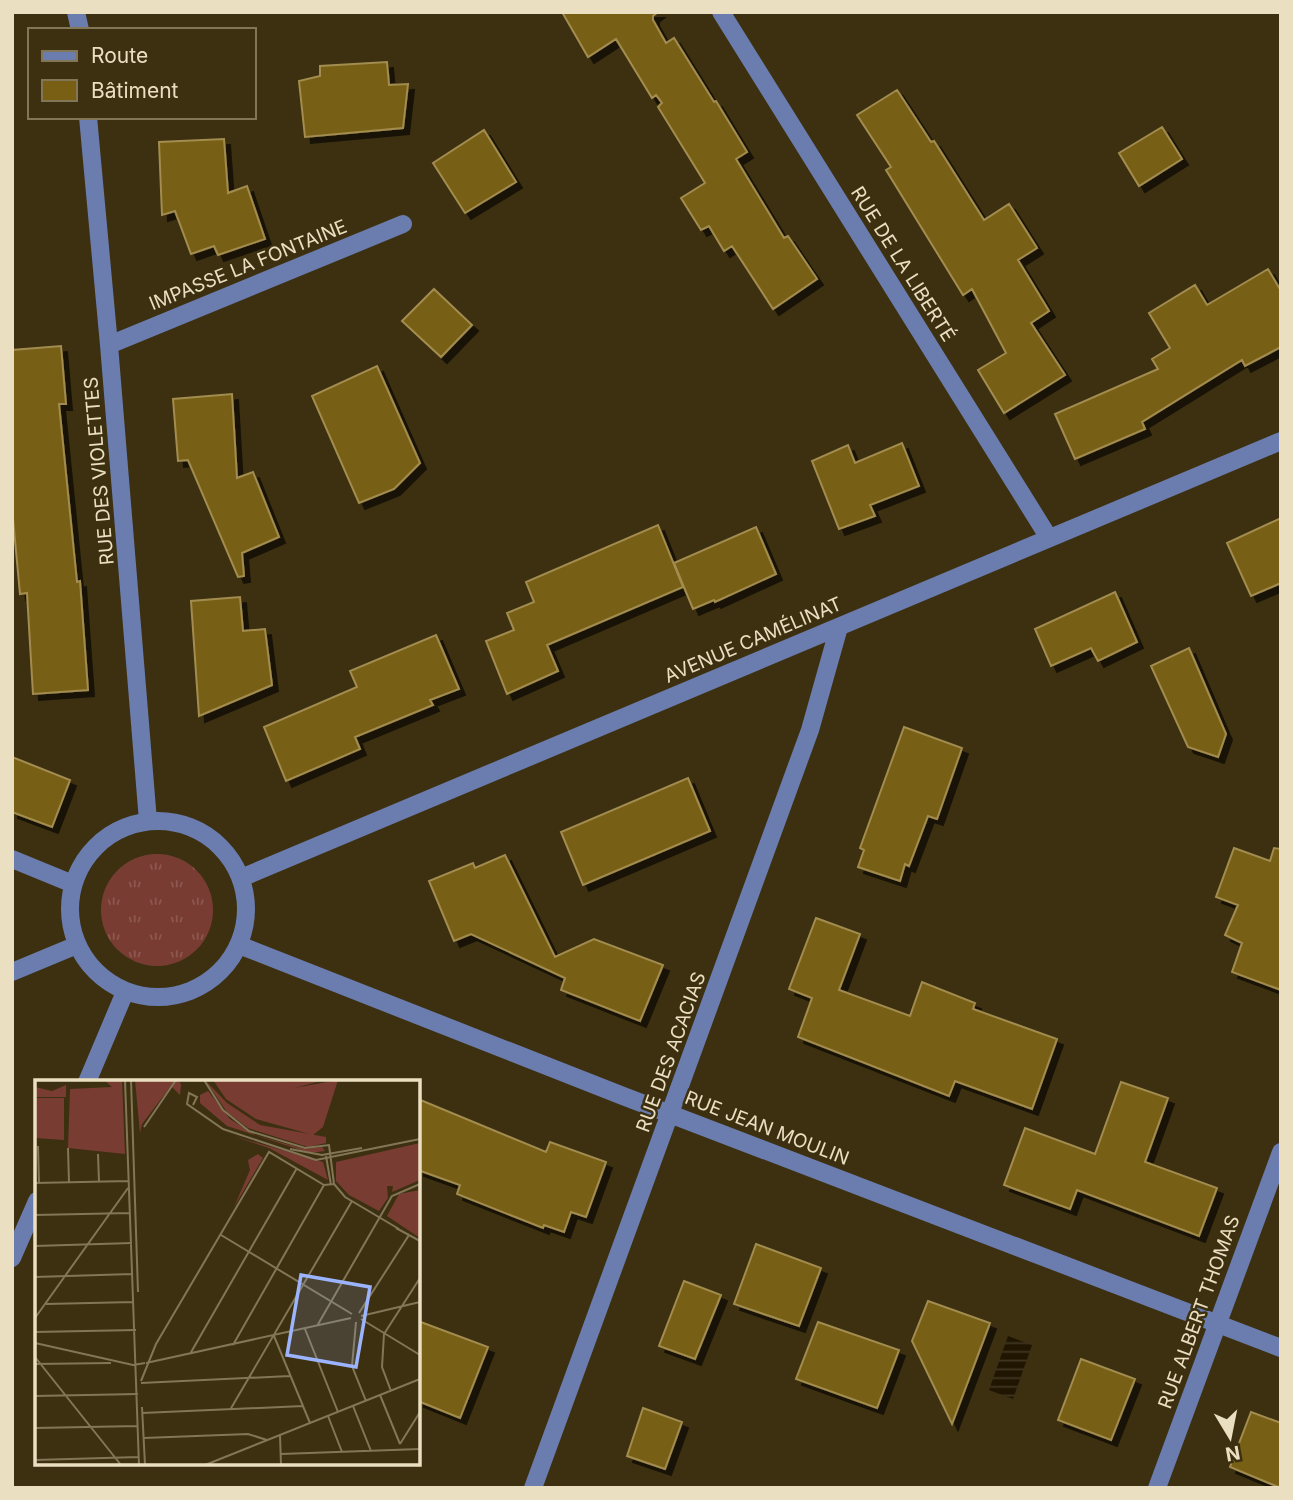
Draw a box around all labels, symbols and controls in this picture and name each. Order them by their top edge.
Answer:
legend [28,28,256,119]
text: Route [91,43,148,68]
text: Bâtiment [91,78,179,103]
street label: RUE DE LA LIBERTÉ [846,182,961,346]
street label: IMPASSE LA FONTAINE [146,215,350,315]
street label: RUE DES VIOLETTES [79,376,119,566]
street label: AVENUE CAMÉLINAT [660,591,845,688]
street label: RUE DES ACACIAS [631,969,711,1135]
inset map [35,1080,420,1465]
street label: RUE JEAN MOULIN [682,1086,852,1170]
street label: RUE ALBERT THOMAS [1153,1212,1245,1412]
north arrow [1195,1402,1265,1472]
text: N [1224,1441,1242,1466]

